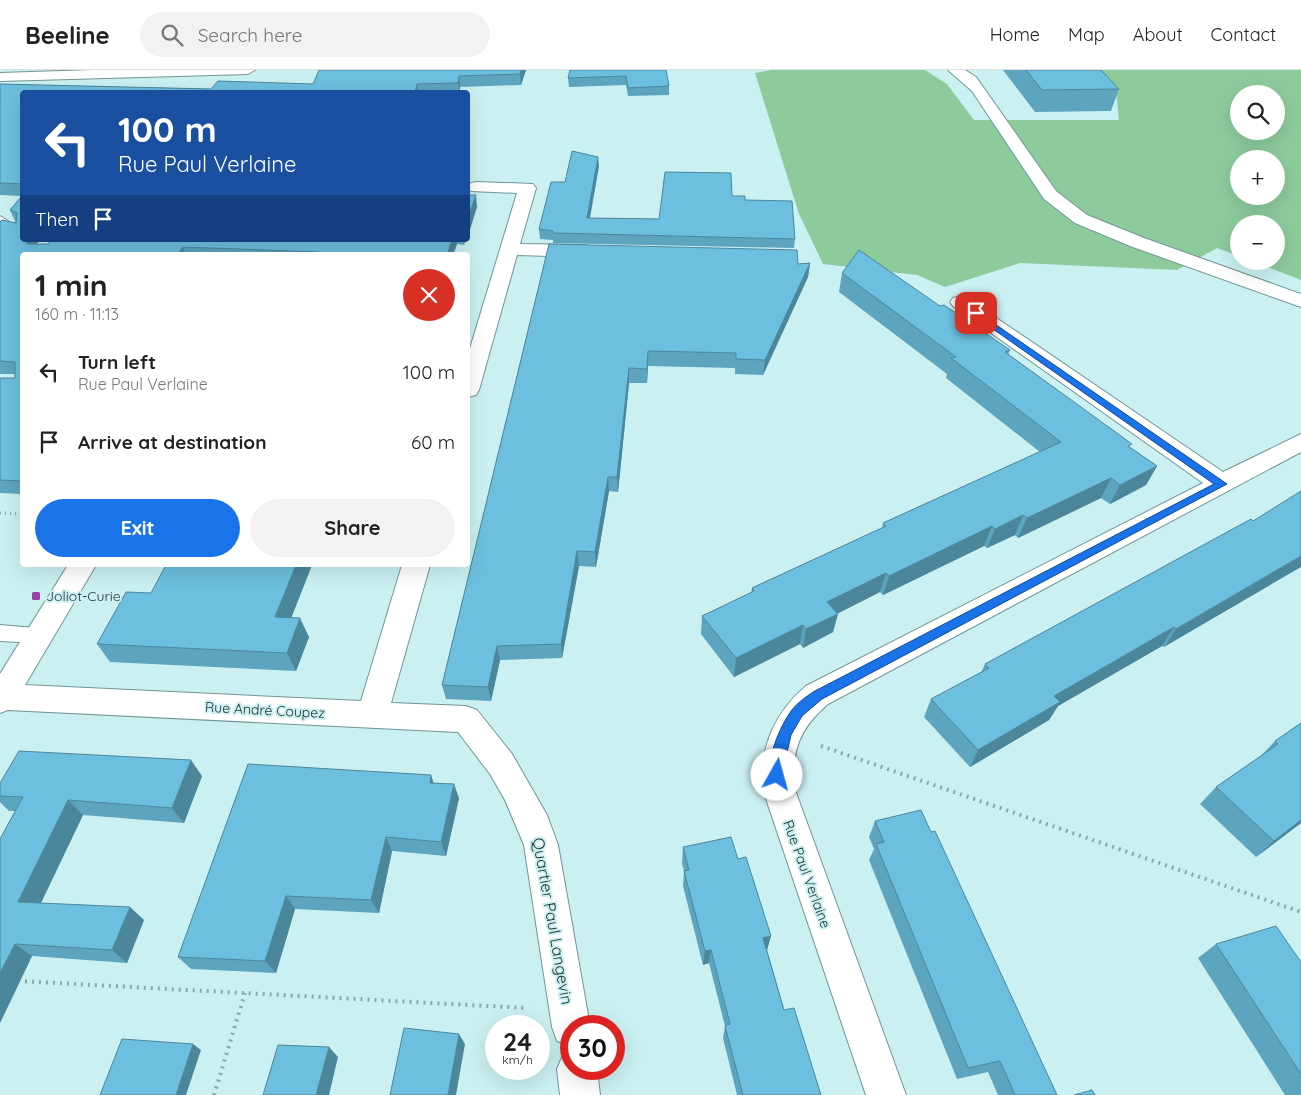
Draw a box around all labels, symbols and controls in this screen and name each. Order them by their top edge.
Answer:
search box [140,12,490,57]
text: Beeline [25,20,110,50]
icon: search [158,21,186,49]
text: Search here [198,23,303,47]
text: Home [990,23,1040,46]
text: Map [1068,23,1105,46]
text: About [1133,23,1183,46]
text: Contact [1211,23,1276,46]
map controls [1230,85,1285,270]
button: search [1230,85,1285,140]
text: 100 m [118,107,217,151]
icon: left [35,110,100,175]
text: Rue Paul Verlaine [118,150,296,178]
button: + [1230,150,1285,205]
icon: arrive [89,205,117,233]
text: Then [35,207,79,231]
button: − [1230,215,1285,270]
text: 1 min [35,266,108,304]
button: close [403,269,455,321]
pin [955,292,997,334]
icon: arrive [962,299,990,327]
text: 160 m · 11:13 [35,304,119,324]
text: Turn left [78,350,156,374]
icon: left [35,358,63,386]
text: 100 m [403,360,455,384]
text: Rue Paul Verlaine [78,374,208,394]
icon: arrive [35,428,63,456]
text: Arrive at destination [78,430,267,454]
text: 60 m [411,430,455,454]
button: Exit [35,499,240,557]
button: Share [250,499,455,557]
place label: Joliot-Curie [46,587,121,605]
marker: Joliot-Curie [30,590,42,602]
street label: Rue André Coupez [205,698,326,722]
position arrow [750,748,802,800]
street label: Rue Paul Verlaine [779,818,835,931]
street label: Quartier Paul Langevin [528,836,578,1006]
speed limit sign: 30 [560,1015,625,1080]
text: 24 [503,1026,532,1057]
text: km/h [502,1052,533,1067]

